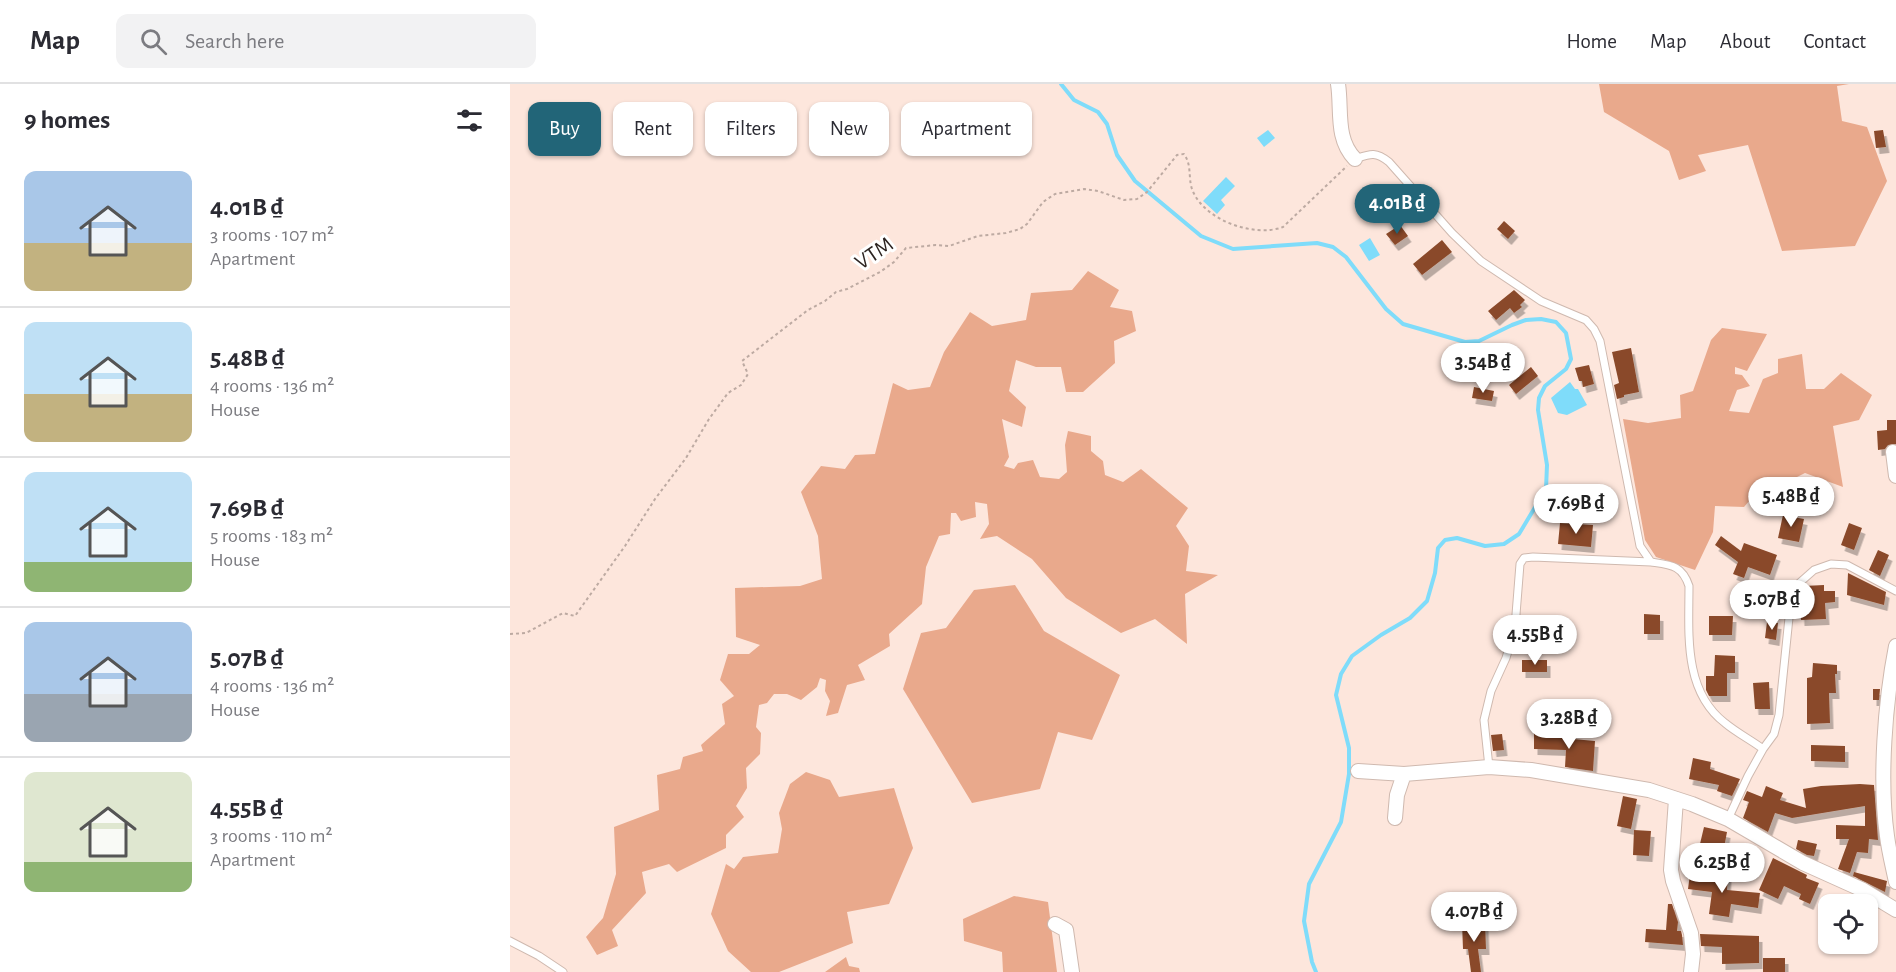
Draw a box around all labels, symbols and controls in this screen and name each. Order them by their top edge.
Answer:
search box [116,14,536,68]
icon: search [137,25,170,58]
text: Map [30,27,80,55]
text: Search here [185,30,284,52]
text: Home [1566,31,1617,52]
text: Map [1650,31,1687,52]
text: About [1720,31,1770,52]
text: Contact [1803,31,1866,52]
chip: Buy [528,102,601,156]
chip: Rent [613,102,693,156]
chip: Filters [705,102,797,156]
chip: New [809,102,889,156]
chip: Apartment [901,102,1032,156]
icon: filters [453,104,486,137]
text: 9 homes [24,107,110,133]
pin: 4.01B ₫ [1342,184,1452,235]
text: 4.01B ₫ [1369,193,1425,213]
text: 4.01B ₫ [210,194,284,220]
icon: home [72,195,144,267]
text: 3 rooms · 107 m² [210,225,334,245]
street label: VTM [851,233,897,273]
text: Apartment [210,249,295,269]
pin: 3.54B ₫ [1428,343,1538,394]
text: 5.48B ₫ [210,345,285,371]
icon: home [72,346,144,418]
text: 3.54B ₫ [1455,352,1511,372]
text: 4 rooms · 136 m² [210,376,334,396]
text: House [210,400,260,420]
pin: 5.48B ₫ [1736,477,1846,528]
pin: 7.69B ₫ [1521,484,1631,535]
text: 5.48B ₫ [1762,486,1820,506]
text: 7.69B ₫ [1548,493,1604,513]
text: 7.69B ₫ [210,495,284,521]
icon: home [72,496,144,568]
text: 5 rooms · 183 m² [210,526,333,546]
text: House [210,550,260,570]
pin: 5.07B ₫ [1717,580,1827,631]
text: 5.07B ₫ [1744,589,1800,609]
pin: 4.55B ₫ [1480,615,1590,666]
text: 4.55B ₫ [1507,624,1563,644]
text: 5.07B ₫ [210,645,284,671]
icon: home [72,646,144,718]
text: 4 rooms · 136 m² [210,676,334,696]
pin: 3.28B ₫ [1514,699,1624,750]
text: House [210,700,260,720]
text: 3.28B ₫ [1541,708,1597,728]
text: 4.55B ₫ [210,795,283,821]
icon: home [72,796,144,868]
text: 3 rooms · 110 m² [210,826,333,846]
pin: 6.25B ₫ [1667,843,1777,894]
text: Apartment [210,850,295,870]
text: 6.25B ₫ [1694,852,1750,872]
pin: 4.07B ₫ [1419,892,1529,943]
map controls [1818,894,1878,954]
button: locate [1818,894,1878,954]
text: 4.07B ₫ [1445,901,1503,921]

